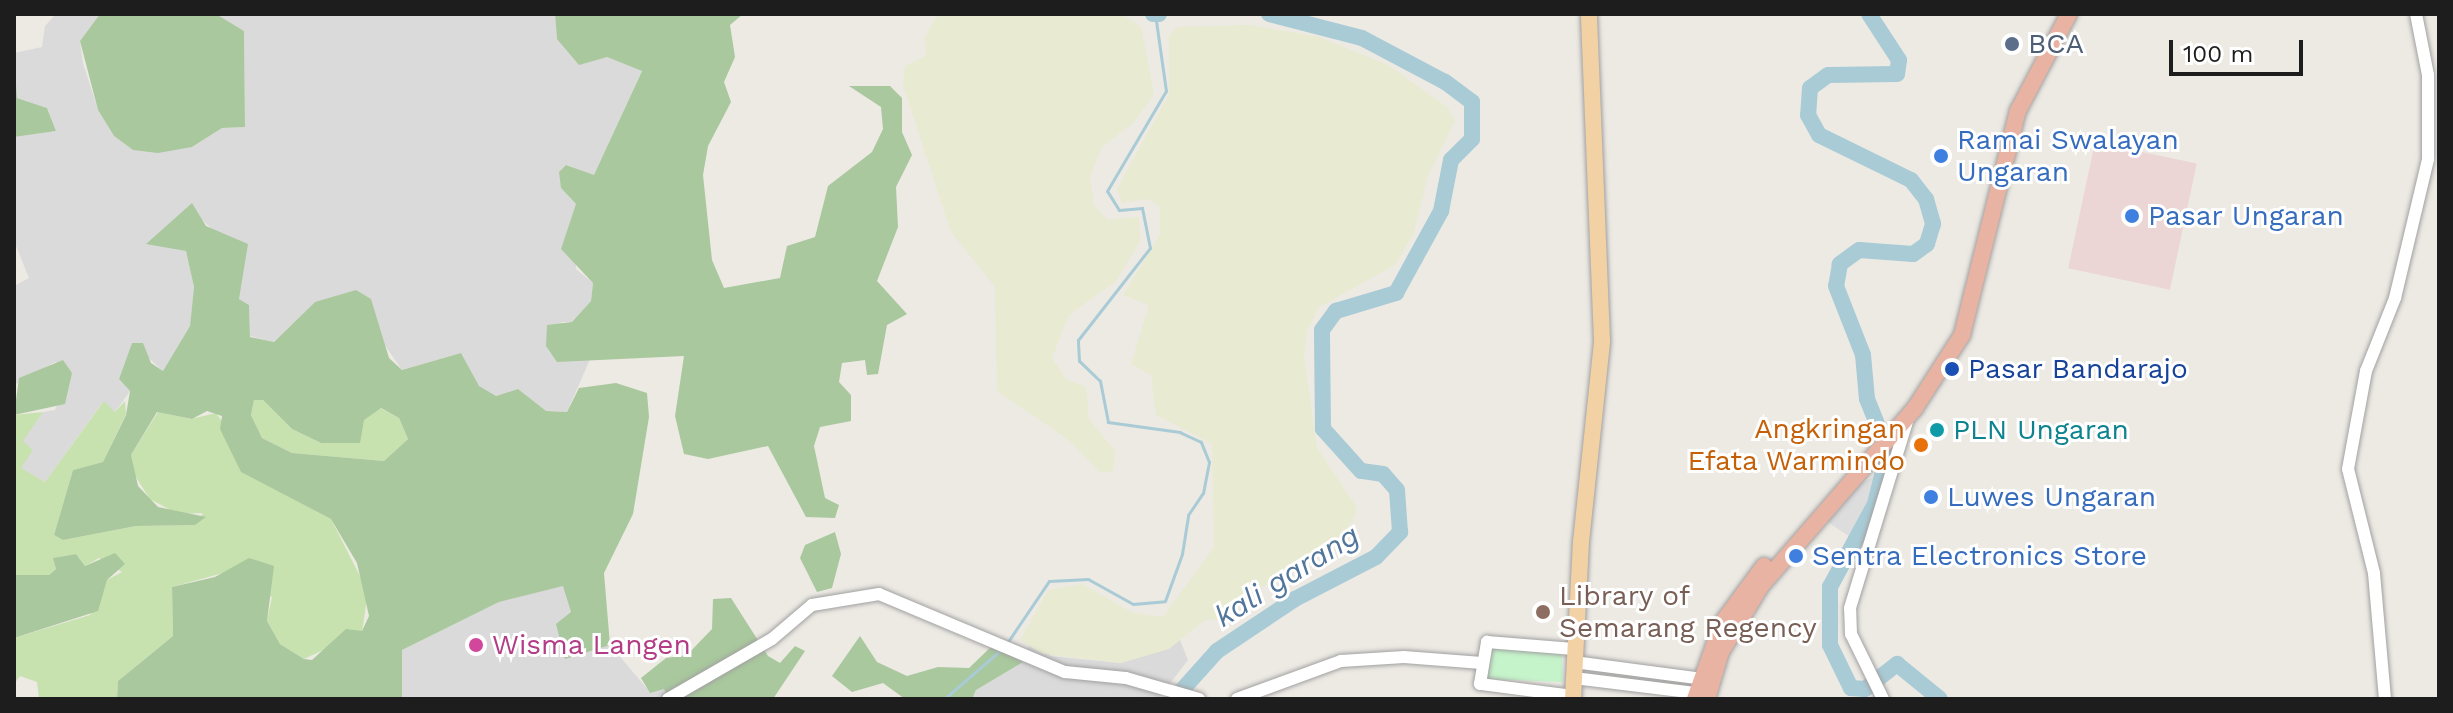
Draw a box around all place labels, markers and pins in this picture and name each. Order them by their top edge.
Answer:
place label: BCA [2028,27,2084,61]
marker: BCA [2003,35,2021,53]
place label: Ramai Swalayan Ungaran [1957,123,2179,189]
marker: Ramai Swalayan Ungaran [1932,147,1950,165]
place label: Pasar Ungaran [2148,199,2344,233]
marker: Pasar Ungaran [2123,207,2141,225]
place label: Pasar Bandarajo [1968,352,2188,386]
marker: Pasar Bandarajo [1943,360,1961,378]
place label: Angkringan Efata Warmindo [1686,412,1905,478]
place label: PLN Ungaran [1953,413,2129,447]
marker: PLN Ungaran [1928,421,1946,439]
marker: Angkringan Efata Warmindo [1912,436,1930,454]
place label: Luwes Ungaran [1947,480,2156,514]
marker: Luwes Ungaran [1922,488,1940,506]
place label: Sentra Electronics Store [1812,539,2148,573]
marker: Sentra Electronics Store [1787,547,1805,565]
place label: Library of Semarang Regency [1559,579,1817,645]
marker: Library of Semarang Regency [1534,603,1552,621]
place label: Wisma Langen [492,628,691,662]
marker: Wisma Langen [467,636,485,654]

